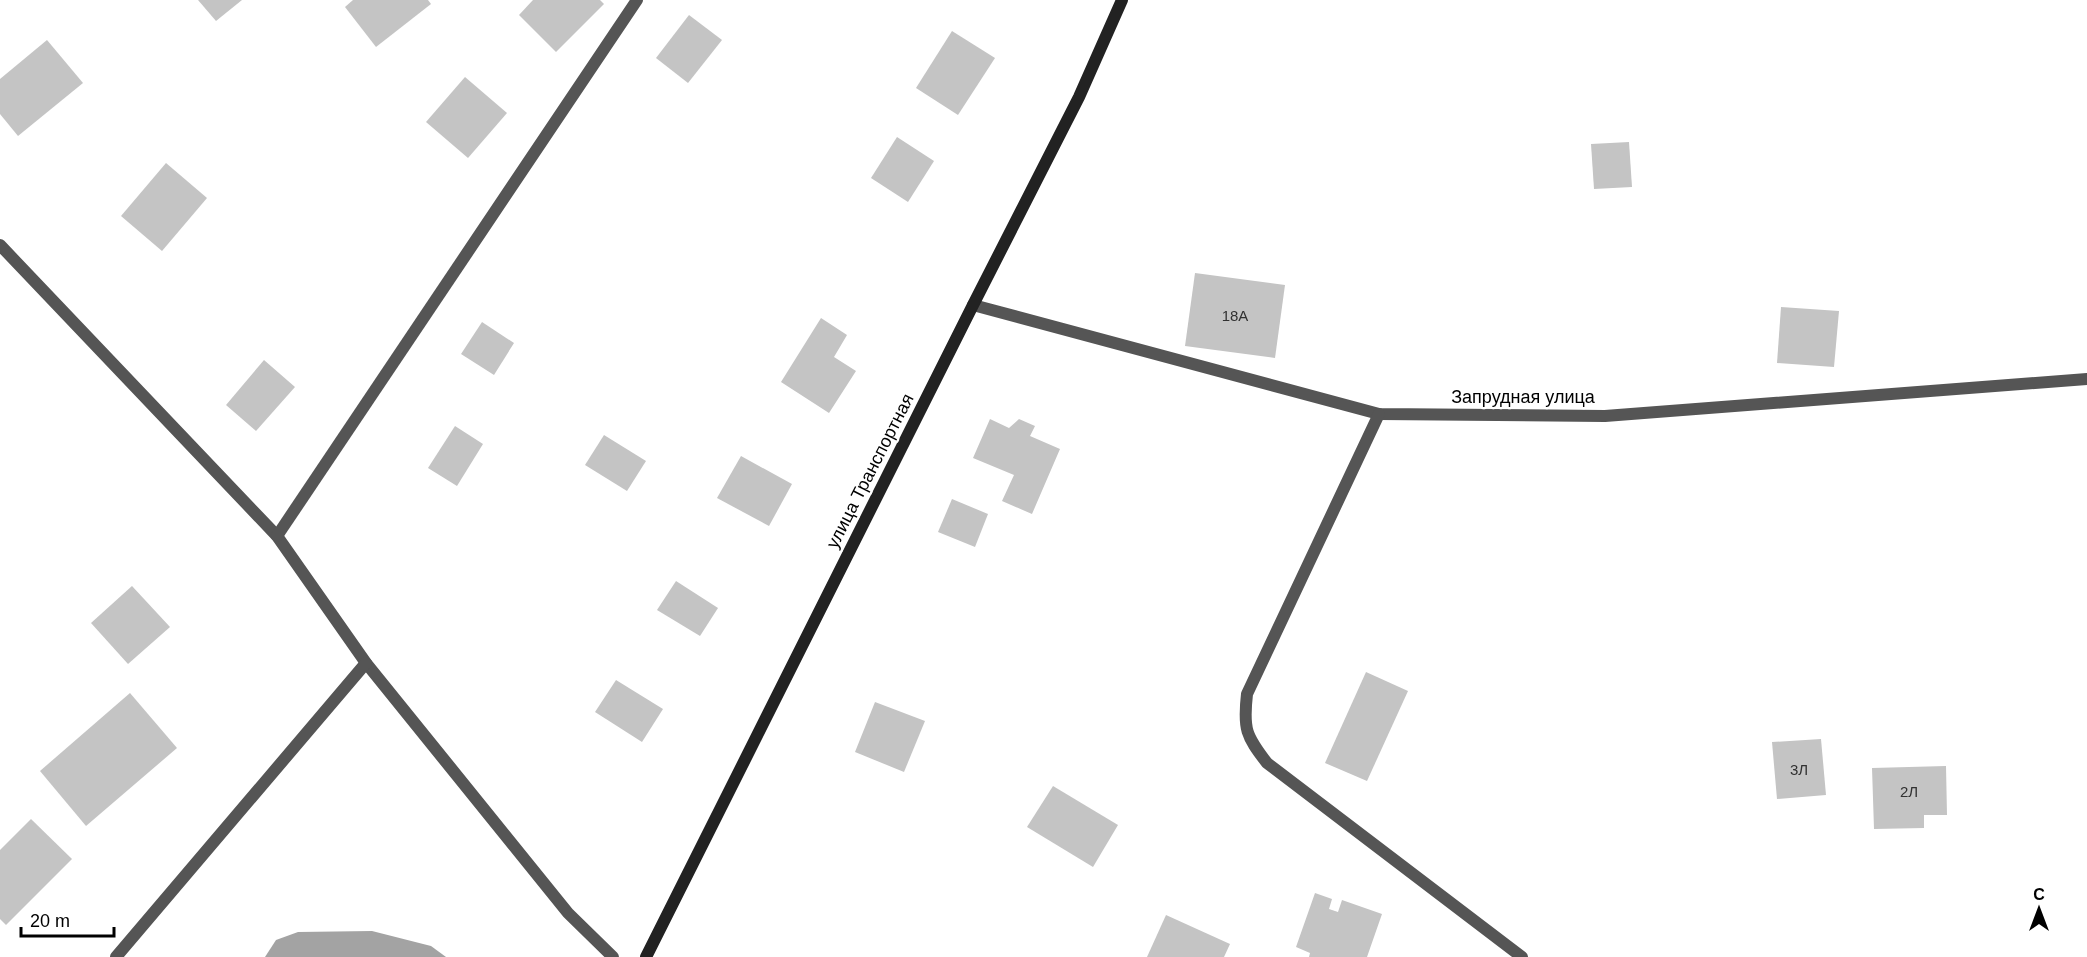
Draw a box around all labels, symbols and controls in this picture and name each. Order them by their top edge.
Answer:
house number: 18А [1222,307,1248,324]
street label: Запрудная улица [1451,387,1596,407]
street label: улица Транспортная [822,390,918,552]
house number: 3Л [1790,761,1808,778]
house number: 2Л [1900,783,1918,800]
north arrow [2009,879,2069,939]
text: С [2033,886,2045,903]
scale bar [21,900,114,938]
text: 20 m [30,911,70,931]

